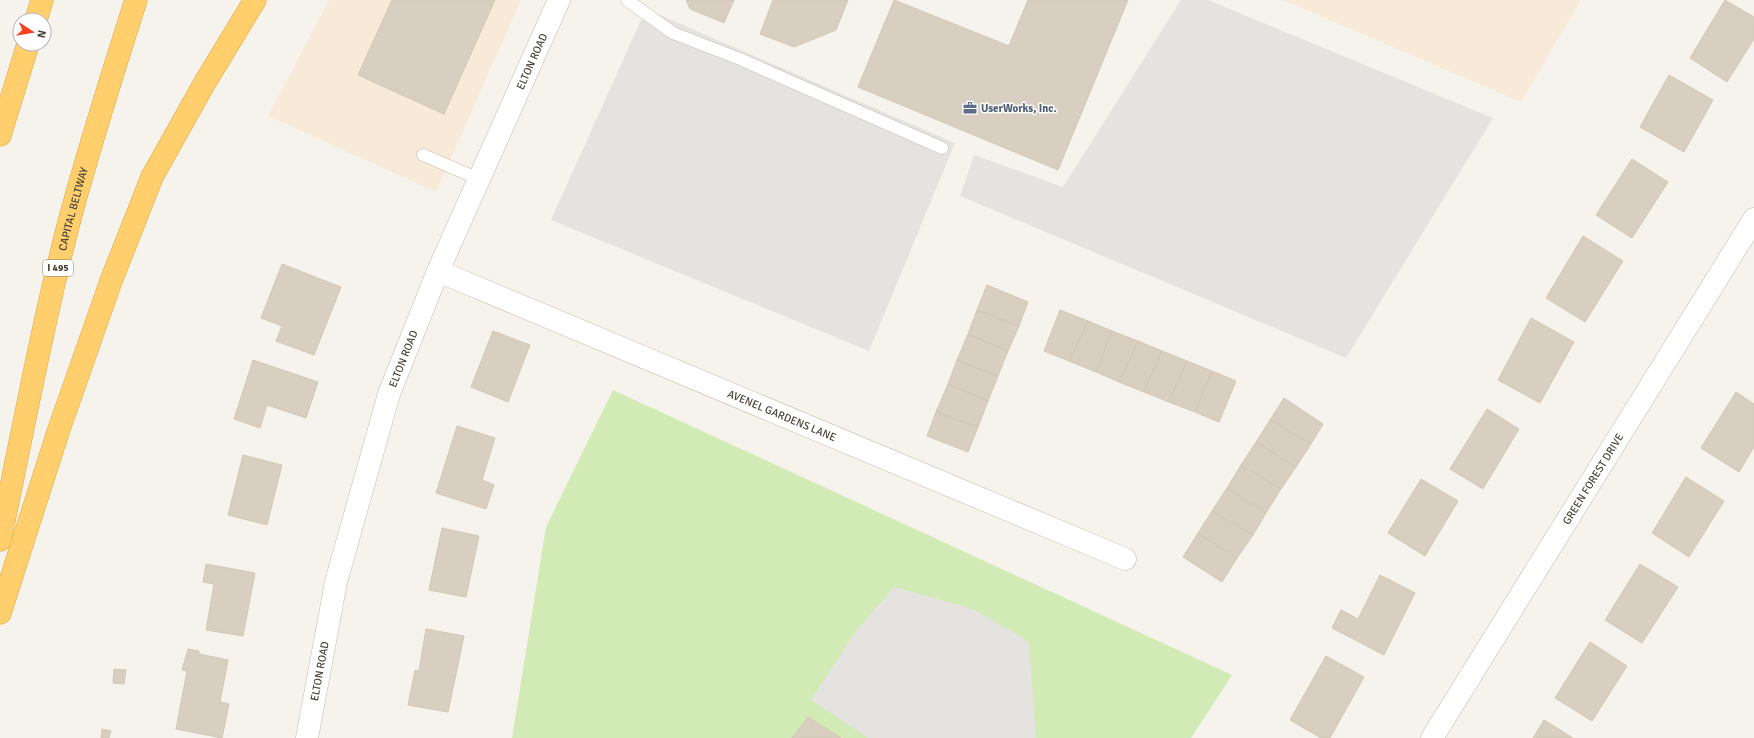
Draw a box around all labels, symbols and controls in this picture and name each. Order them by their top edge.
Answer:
north arrow [12,12,52,52]
text: N [34,29,48,39]
street label: ELTON ROAD [513,31,550,92]
office icon: UserWorks, Inc. [962,100,978,116]
place label: UserWorks, Inc. [981,102,1057,115]
street label: CAPITAL BELTWAY [55,165,91,252]
road number: I 495 [43,260,73,276]
street label: ELTON ROAD [386,328,420,389]
street label: AVENEL GARDENS LANE [726,387,838,444]
street label: GREEN FOREST DRIVE [1560,431,1626,527]
street label: ELTON ROAD [308,640,331,702]

